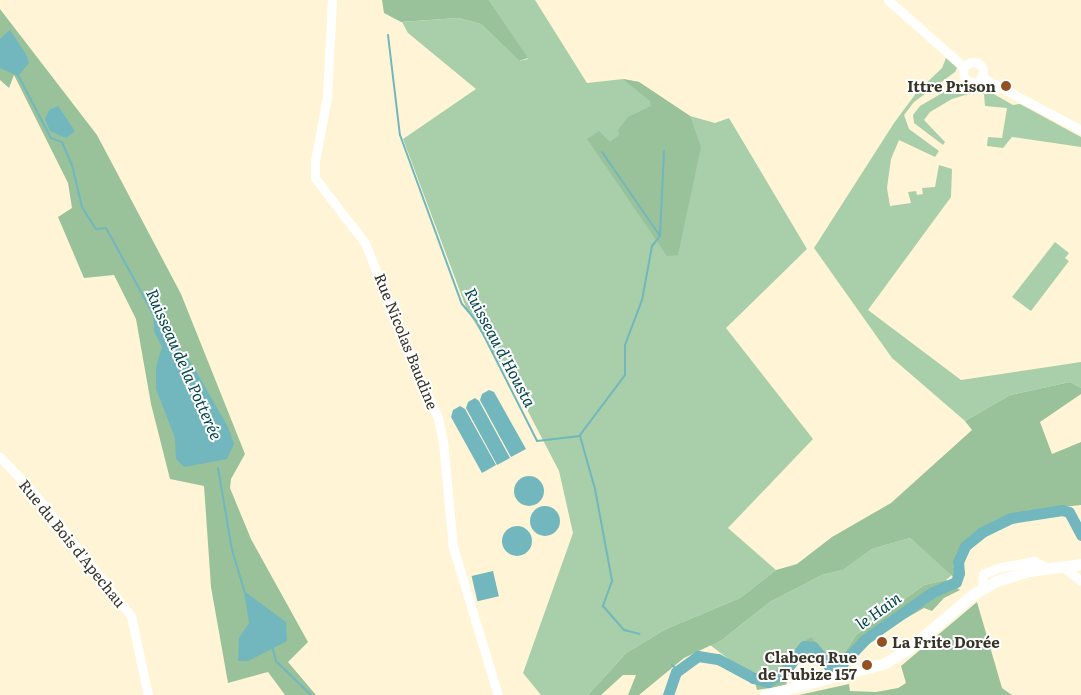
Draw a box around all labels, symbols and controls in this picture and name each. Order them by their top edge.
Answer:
place label: Ittre Prison [907,77,996,95]
marker: Ittre Prison [1000,80,1012,92]
street label: Rue Nicolas Baudine [371,270,443,412]
water label: Ruisseau d'Housta [461,284,541,410]
water label: Ruisseau de la Potterée [143,286,227,442]
street label: Rue du Bois d'Apechau [16,476,130,610]
water label: le Hain [852,587,904,633]
place label: La Frite Dorée [892,633,1000,651]
marker: La Frite Dorée [876,636,888,648]
place label: Clabecq Rue de Tubize 157 [758,647,857,682]
marker: Clabecq Rue de Tubize 157 [861,659,873,671]

